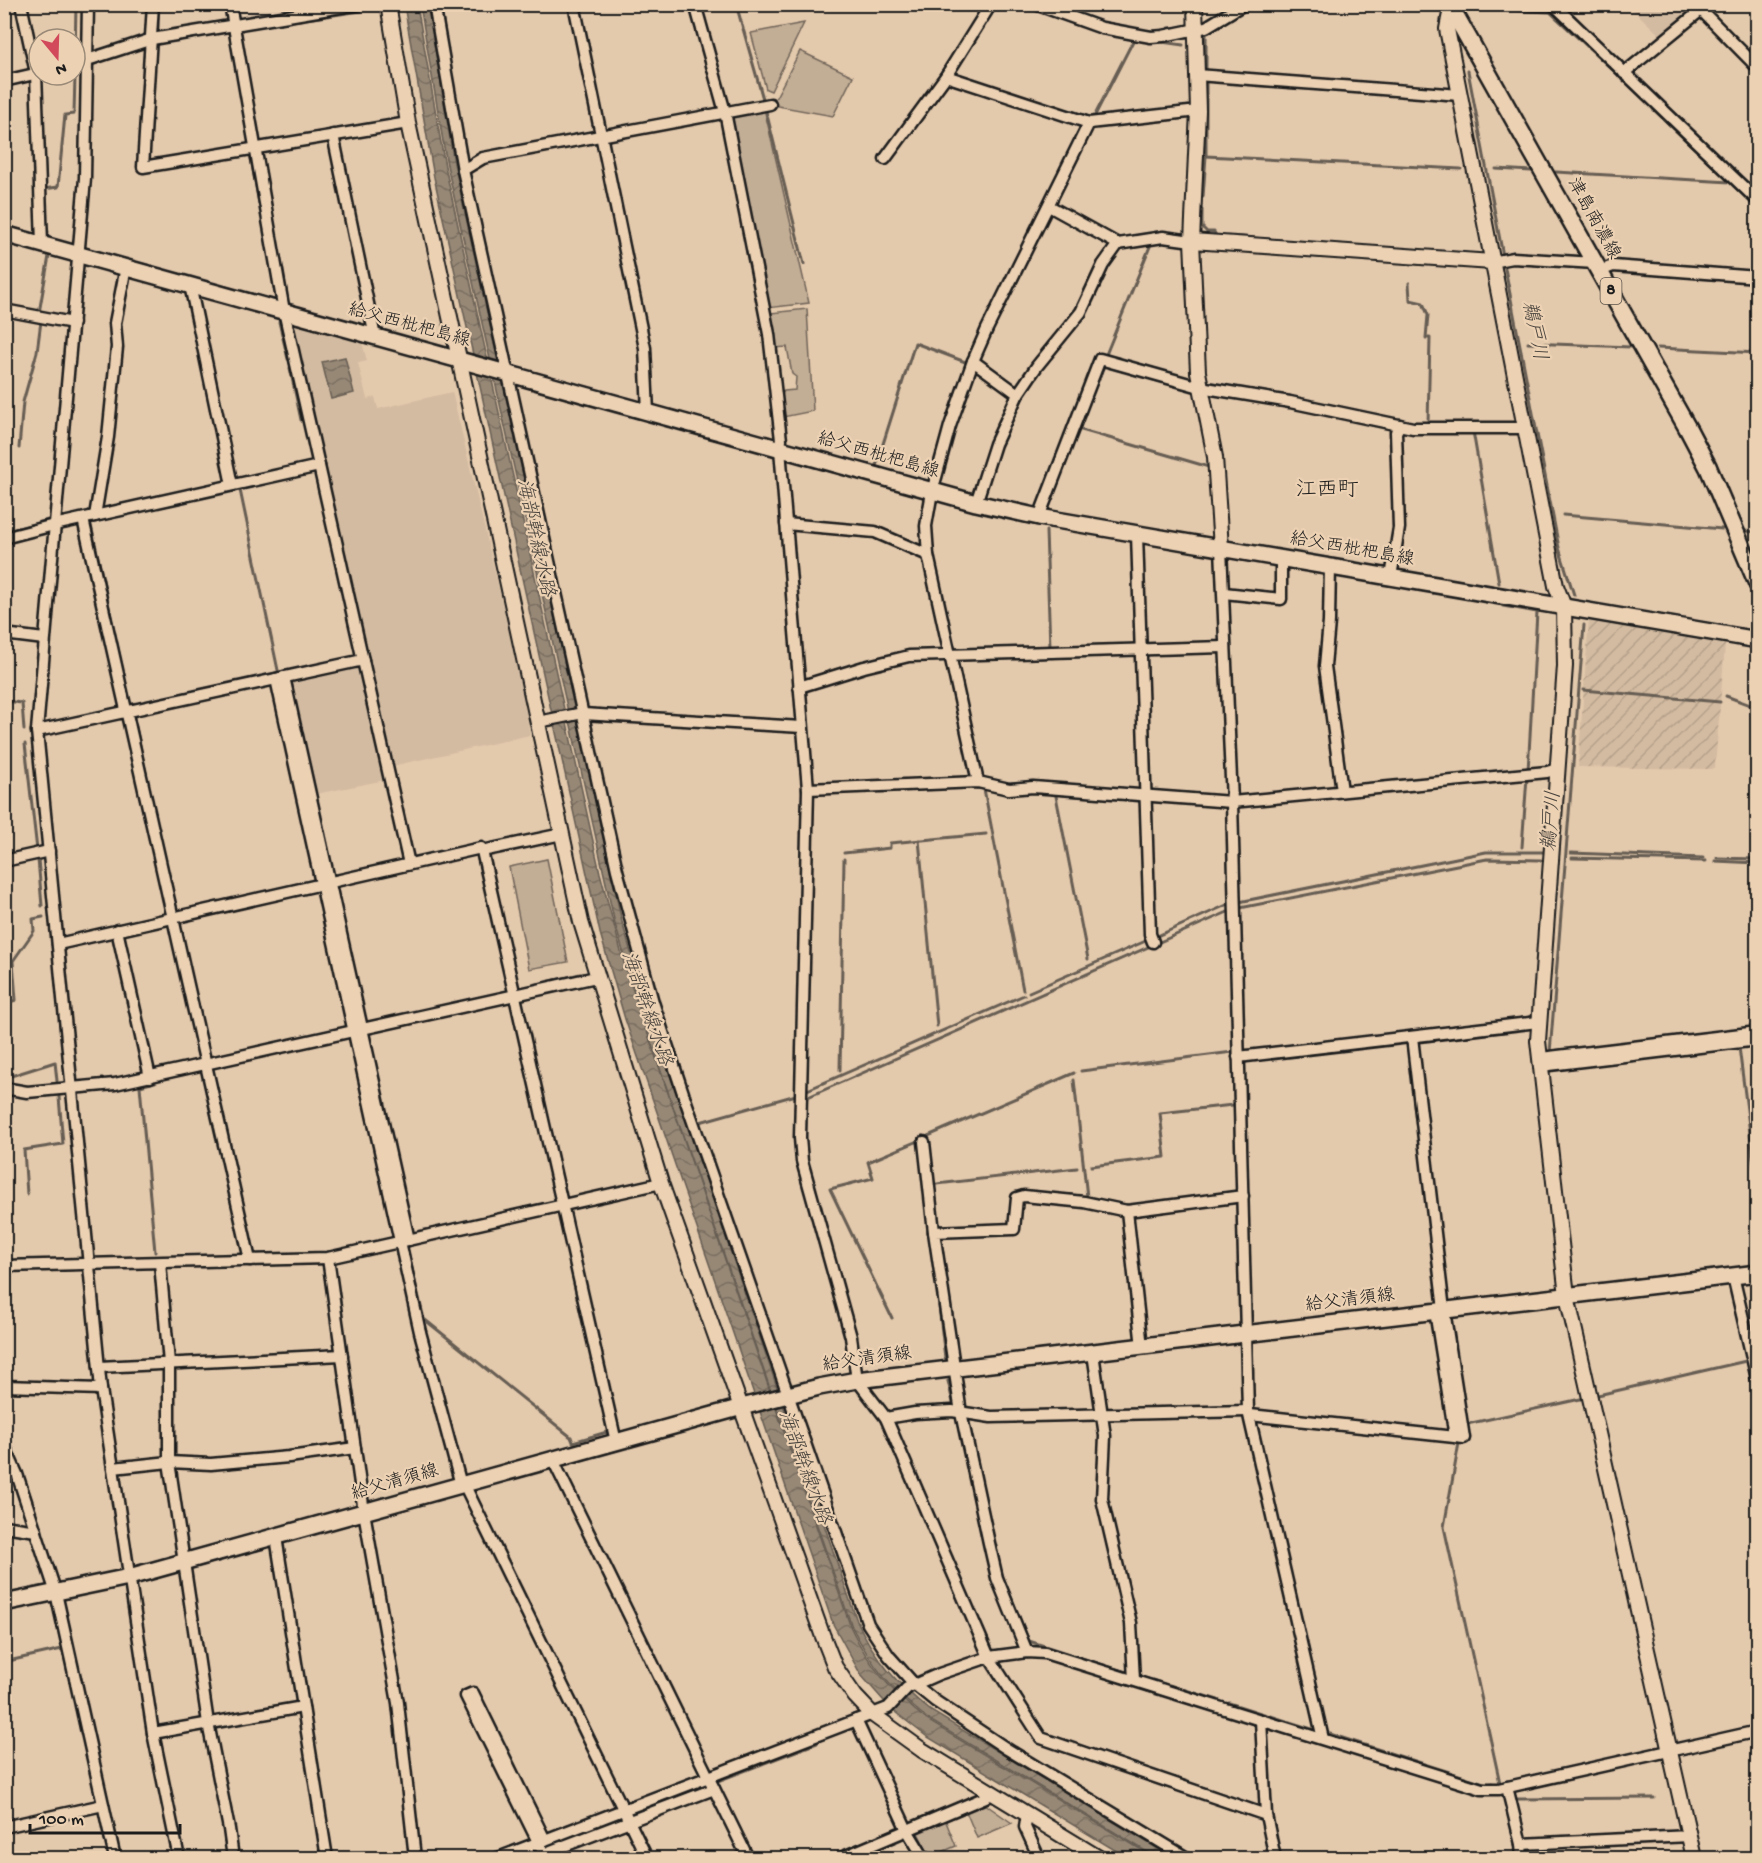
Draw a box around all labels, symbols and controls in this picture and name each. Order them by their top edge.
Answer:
north arrow [27,27,87,87]
text: N [52,57,69,79]
street label: 津島南濃線 [1562,174,1625,263]
road number: 8 [1600,278,1622,304]
street label: 給父西枇杷島線 [345,299,473,352]
water label: 鵜戸川 [1516,299,1552,363]
street label: 給父西枇杷島線 [815,428,942,483]
water label: 海部幹線水路 [510,477,560,600]
district label: 江西町 [1296,479,1359,504]
street label: 給父西枇杷島線 [1288,528,1416,571]
water label: 鵜戸川 [1537,790,1567,852]
water label: 海部幹線水路 [615,948,678,1070]
street label: 給父清須線 [1304,1284,1396,1317]
street label: 給父清須線 [821,1342,913,1377]
water label: 海部幹線水路 [772,1407,837,1529]
street label: 給父清須線 [349,1460,441,1505]
scale bar [30,1797,180,1835]
text: 100 m [38,1810,84,1831]

